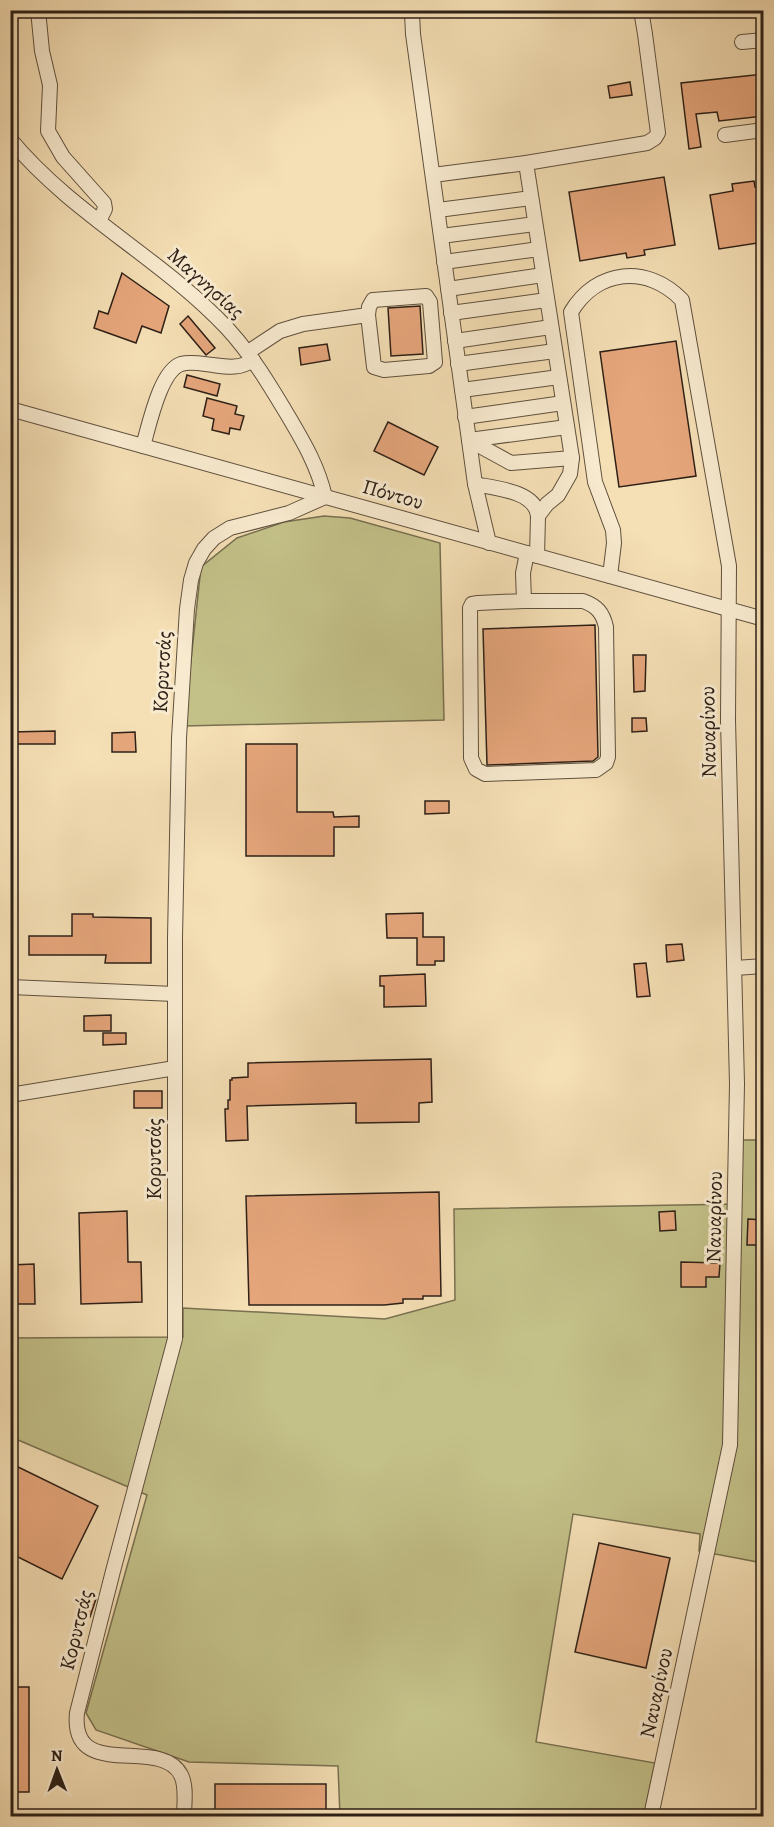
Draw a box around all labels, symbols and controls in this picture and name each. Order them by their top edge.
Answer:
street label: Μαγνησίας [162,241,250,325]
street label: Πόντου [359,472,427,516]
street label: Κορυτσάς [146,630,178,714]
street label: Ναυαρίνου [693,686,723,778]
street label: Κορυτσάς [140,1118,168,1200]
street label: Ναυαρίνου [699,1171,729,1263]
street label: Κορυτσάς [53,1587,99,1673]
street label: Ναυαρίνου [633,1645,679,1741]
north arrow [27,1740,87,1800]
text: N [51,1745,63,1767]

